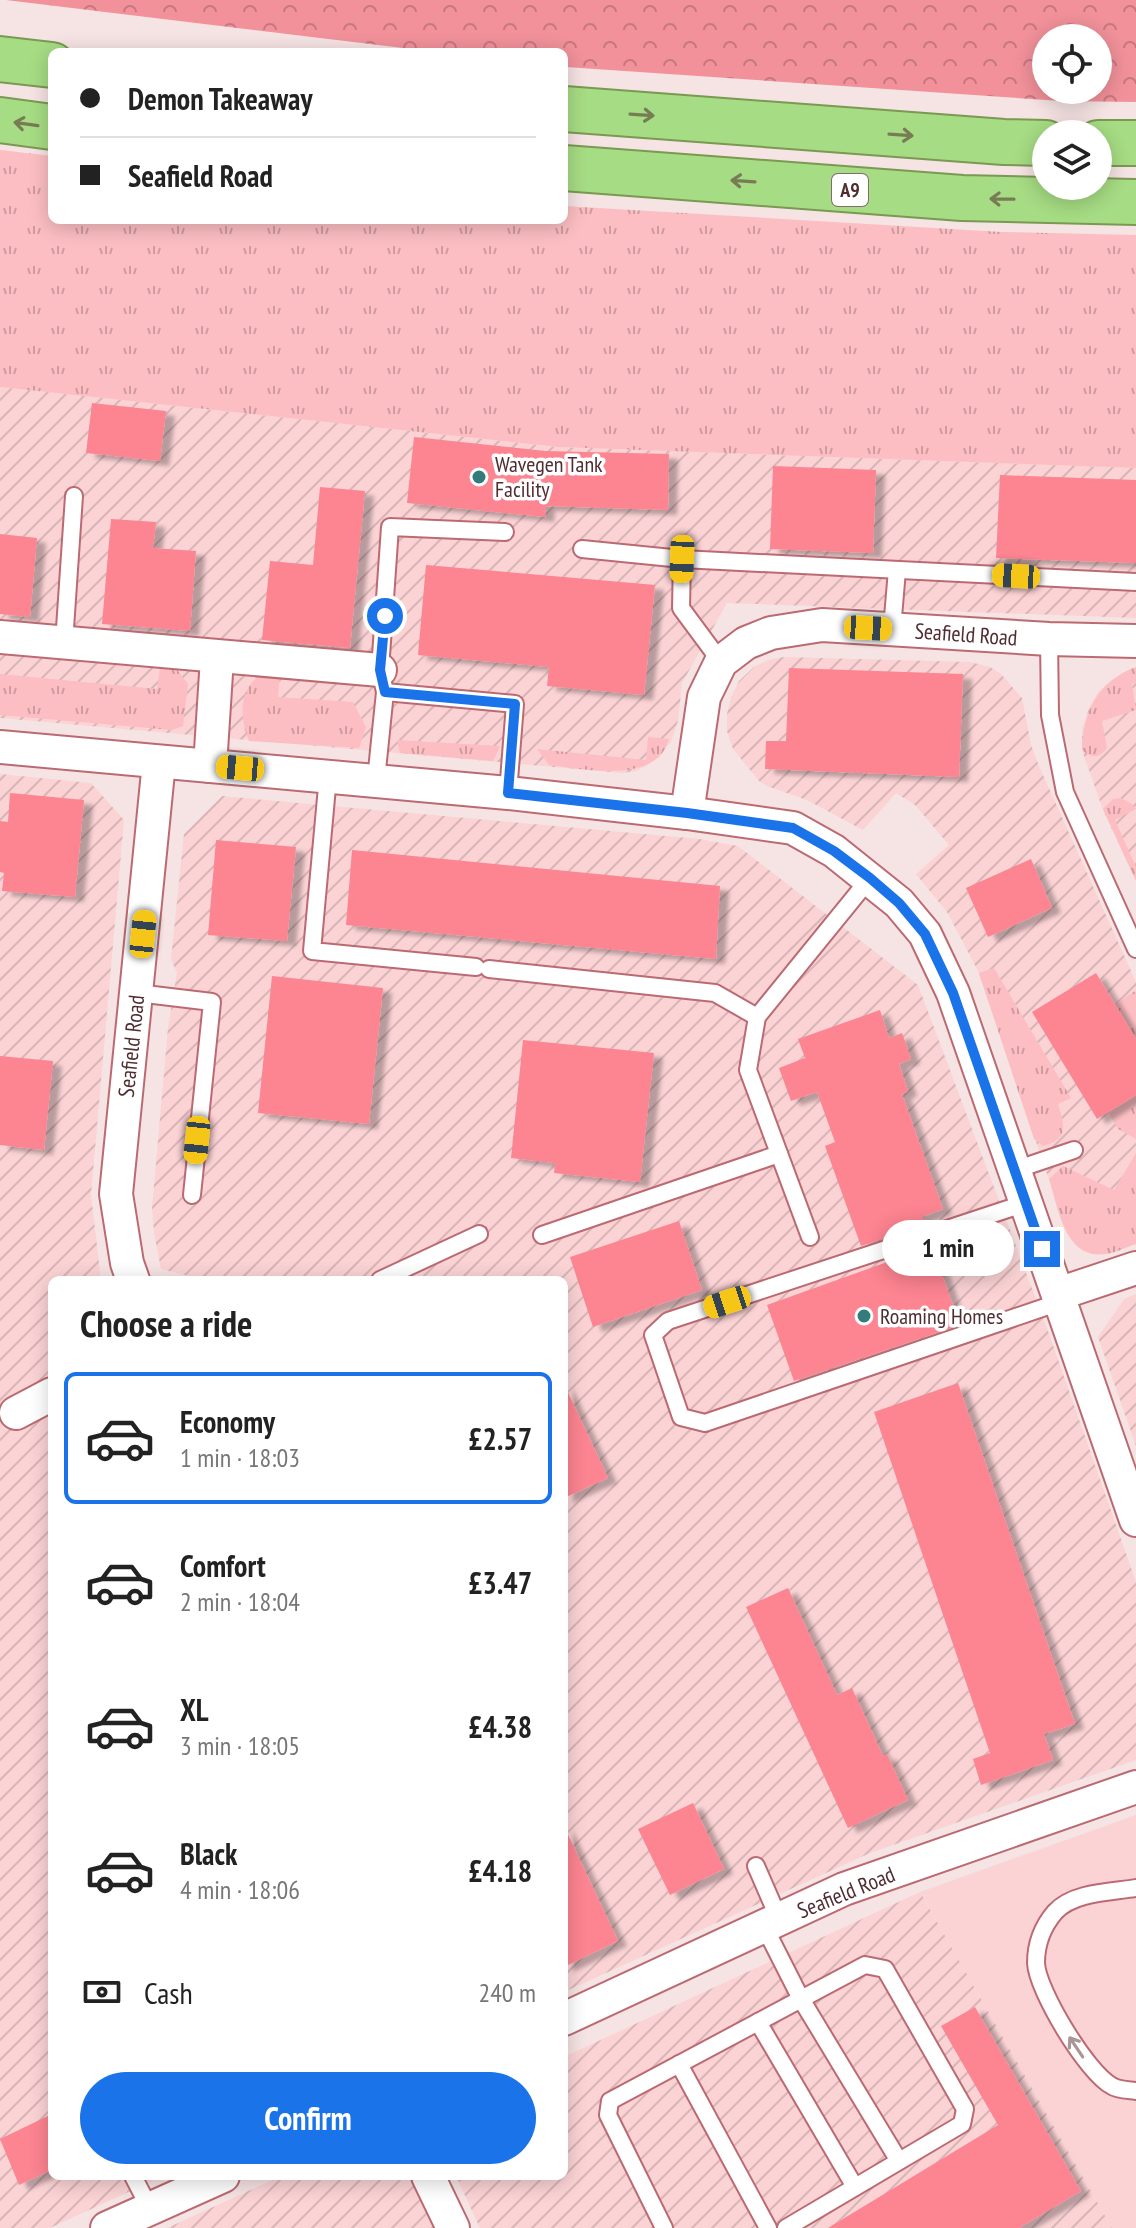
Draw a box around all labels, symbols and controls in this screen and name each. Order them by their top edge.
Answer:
map controls [1032,24,1112,200]
button: locate [1032,24,1112,104]
text: Demon Takeaway [128,79,312,118]
one-way arrow [628,108,655,123]
one-way arrow [14,116,39,131]
button: layers [1032,120,1112,200]
one-way arrow [887,128,914,143]
text: Seafield Road [128,156,273,195]
one-way arrow [730,174,757,189]
road number: A9 [832,174,868,206]
one-way arrow [989,191,1016,207]
place label: Wavegen Tank Facility [495,450,603,503]
marker: Wavegen Tank Facility [470,468,488,486]
car [669,535,695,583]
car [991,563,1041,589]
route start [367,598,403,634]
car [843,615,893,641]
street label: Seafield Road [914,616,1018,652]
car [215,754,265,782]
car [129,909,157,959]
street label: Seafield Road [112,993,150,1099]
car [183,1115,211,1165]
callout: 1 min [882,1221,1014,1277]
text: 1 min [922,1231,974,1264]
route end [1024,1231,1060,1267]
car [700,1283,754,1321]
text: Choose a ride [80,1300,252,1347]
place label: Roaming Homes [880,1302,1003,1330]
marker: Roaming Homes [855,1307,873,1325]
icon: car [84,1402,156,1474]
text: Economy [180,1402,275,1441]
text: £2.57 [468,1419,532,1458]
text: 1 min · 18:03 [180,1441,300,1474]
icon: car [84,1546,156,1618]
text: Comfort [180,1546,266,1585]
text: £3.47 [468,1563,532,1602]
text: 2 min · 18:04 [180,1585,300,1618]
icon: car [84,1690,156,1762]
text: XL [180,1690,209,1729]
text: £4.38 [468,1707,532,1746]
text: 3 min · 18:05 [180,1729,300,1762]
icon: car [84,1834,156,1906]
text: Black [180,1834,237,1873]
text: £4.18 [468,1851,532,1890]
street label: Seafield Road [793,1860,899,1924]
text: 4 min · 18:06 [180,1873,300,1906]
icon: cash [80,1970,124,2014]
text: Cash [144,1973,193,2012]
text: 240 m [478,1976,536,2009]
one-way arrow [1068,2037,1084,2059]
button: Confirm [80,2072,536,2164]

